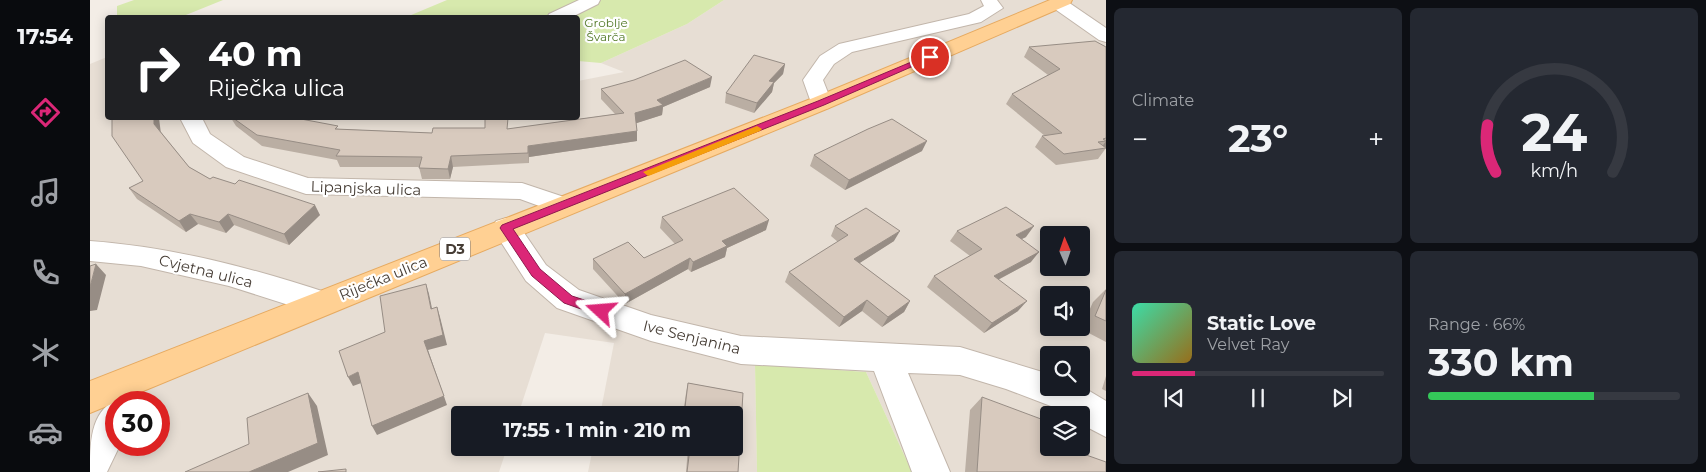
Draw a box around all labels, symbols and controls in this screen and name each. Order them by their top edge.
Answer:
park label: Groblje Švarča [584,15,628,44]
text: 17:54 [17,23,73,50]
text: 40 m [208,32,303,75]
icon: right [125,35,190,100]
pin [909,36,951,78]
icon: arrive [916,43,944,71]
text: Riječka ulica [208,75,345,102]
text: Climate [1132,91,1194,110]
icon: directions [28,95,63,130]
text: 24 [1521,101,1587,164]
text: 23° [1228,115,1288,162]
text: − [1132,122,1148,156]
text: + [1368,122,1384,156]
text: km/h [1530,160,1578,181]
icon: music [28,175,63,210]
street label: Lipanjska ulica [310,177,422,199]
north arrow [1040,226,1090,276]
map controls [1040,226,1090,456]
road number: D3 [440,238,470,260]
street label: Cvjetna ulica [157,250,255,292]
street label: Riječka ulica [336,252,430,304]
icon: phone [28,255,63,290]
position arrow [574,284,626,336]
button: sound [1040,286,1090,336]
text: Static Love [1207,312,1316,335]
text: Range · 66% [1428,315,1525,334]
street label: Ive Senjanina [641,316,743,358]
icon: climate [28,335,63,370]
text: Velvet Ray [1207,335,1289,354]
text: 330 km [1428,339,1574,386]
button: search [1040,346,1090,396]
icon: previous [1160,384,1188,412]
icon: pause [1244,384,1272,412]
icon: next [1328,384,1356,412]
speed limit sign: 30 [105,391,170,456]
button: layers [1040,406,1090,456]
icon: car [28,415,63,450]
text: 17:55 · 1 min · 210 m [503,419,691,442]

